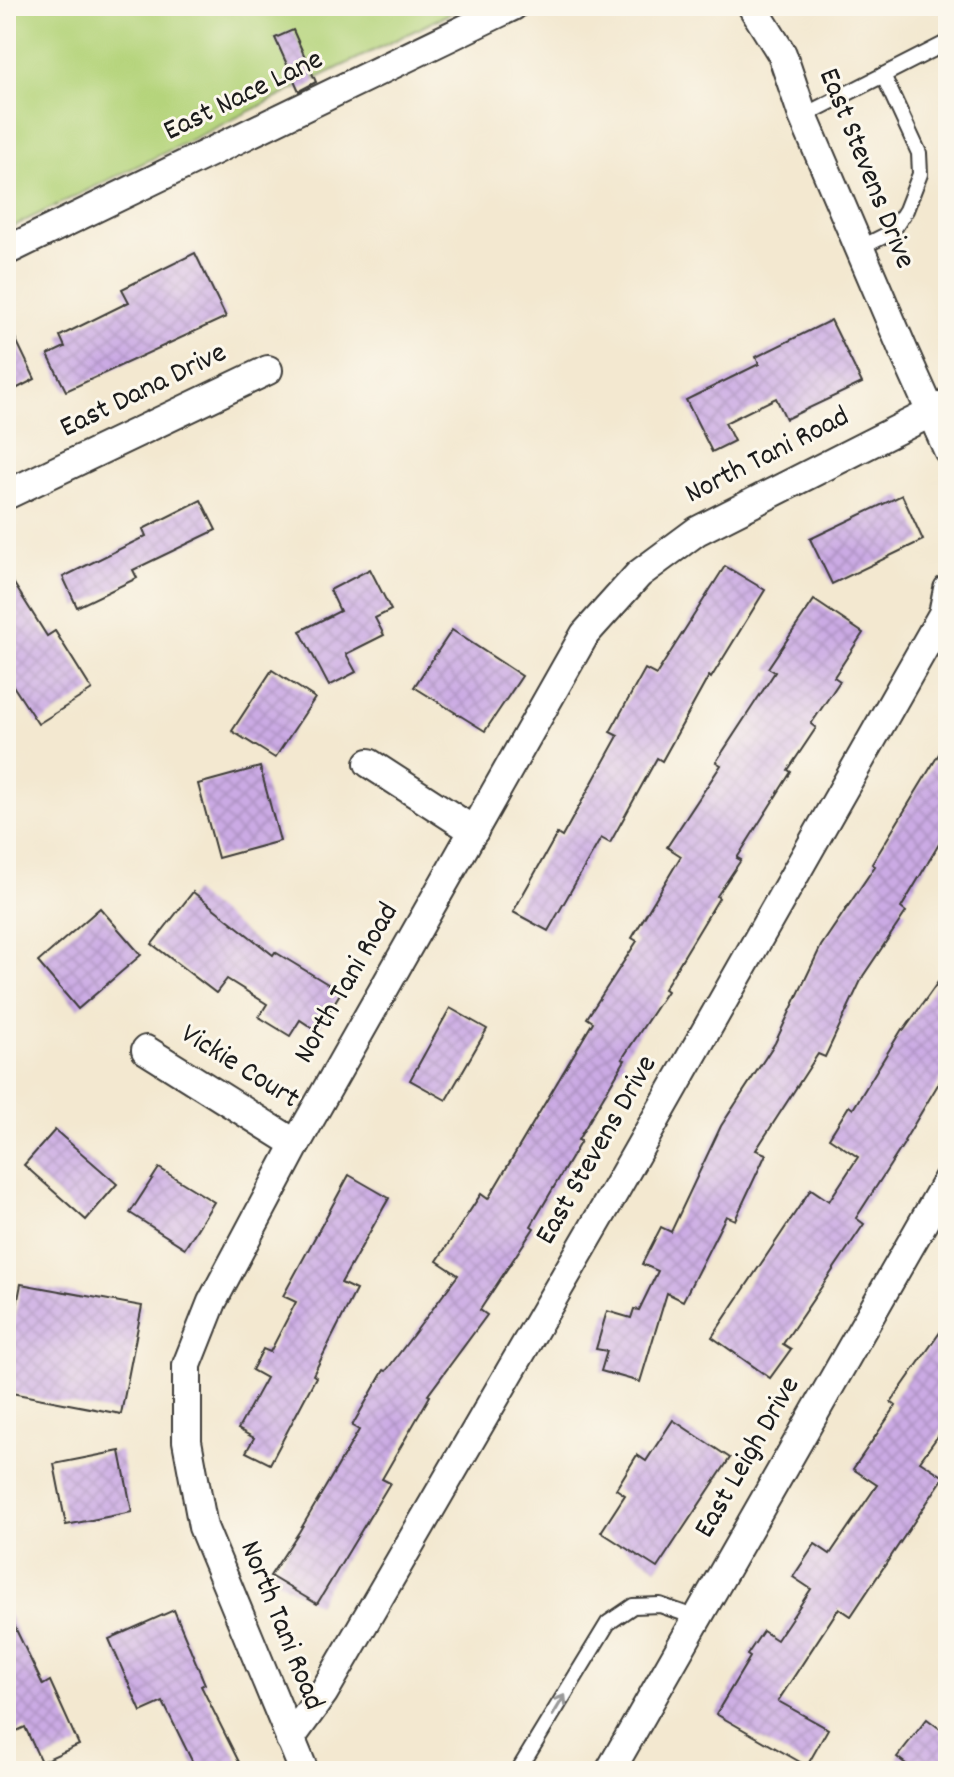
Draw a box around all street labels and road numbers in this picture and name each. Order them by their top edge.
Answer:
street label: East Nace Lane [157,40,331,154]
street label: East Stevens Drive [805,62,925,276]
street label: East Dana Drive [53,333,235,451]
street label: North Tani Road [678,397,858,517]
street label: North Tani Road [285,896,411,1072]
street label: Vickie Court [171,1014,307,1122]
street label: East Stevens Drive [526,1048,670,1254]
street label: East Leigh Drive [685,1369,813,1547]
street label: North Tani Road [226,1535,334,1717]

